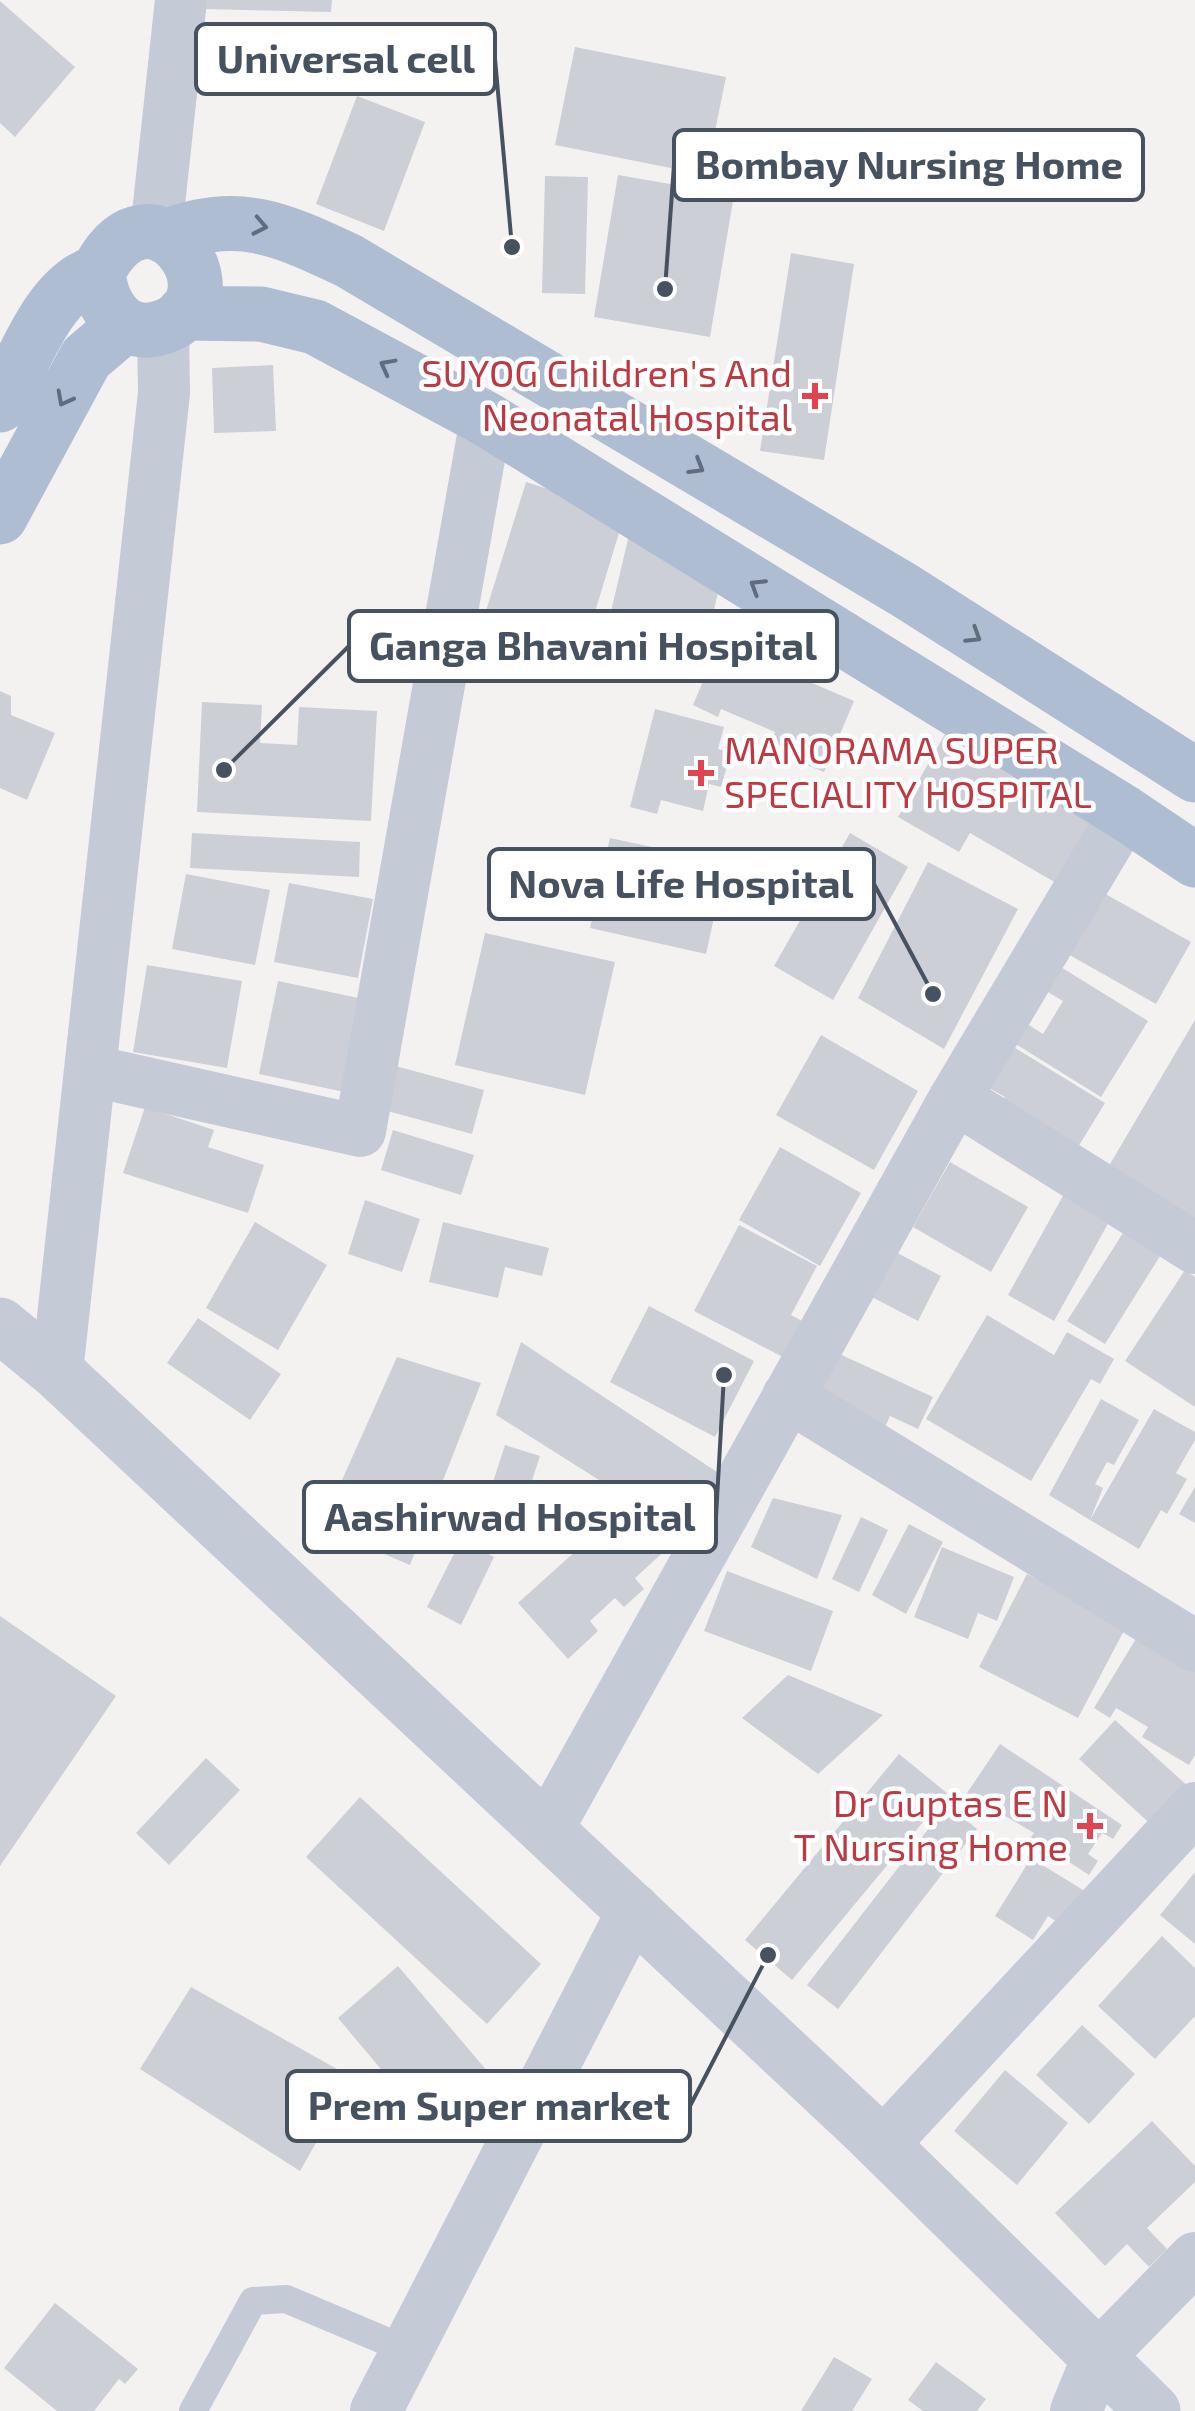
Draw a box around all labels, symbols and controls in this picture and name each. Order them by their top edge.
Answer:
callout: Universal cell [196,24,495,94]
text: Universal cell [217,33,475,81]
callout: Bombay Nursing Home [674,130,1143,200]
text: Bombay Nursing Home [695,139,1123,188]
one-way arrow [252,215,269,236]
place label: SUYOG Children's And Neonatal Hospital [421,349,792,439]
one-way arrow [380,358,398,378]
marker: SUYOG Children's And Neonatal Hospital [802,383,828,409]
one-way arrow [56,388,76,406]
one-way arrow [686,455,704,474]
one-way arrow [749,579,767,598]
callout: Ganga Bhavani Hospital [349,611,837,681]
text: Ganga Bhavani Hospital [369,620,817,668]
one-way arrow [963,624,981,643]
place label: MANORAMA SUPER SPECIALITY HOSPITAL [724,726,1092,816]
marker: MANORAMA SUPER SPECIALITY HOSPITAL [688,760,714,786]
callout: Nova Life Hospital [489,849,874,919]
text: Nova Life Hospital [508,858,854,906]
callout: Aashirwad Hospital [304,1482,716,1552]
text: Aashirwad Hospital [324,1491,696,1539]
place label: Dr Guptas E N T Nursing Home [793,1779,1068,1869]
marker: Dr Guptas E N T Nursing Home [1077,1813,1103,1839]
callout: Prem Super market [287,2071,690,2141]
text: Prem Super market [308,2080,670,2128]

